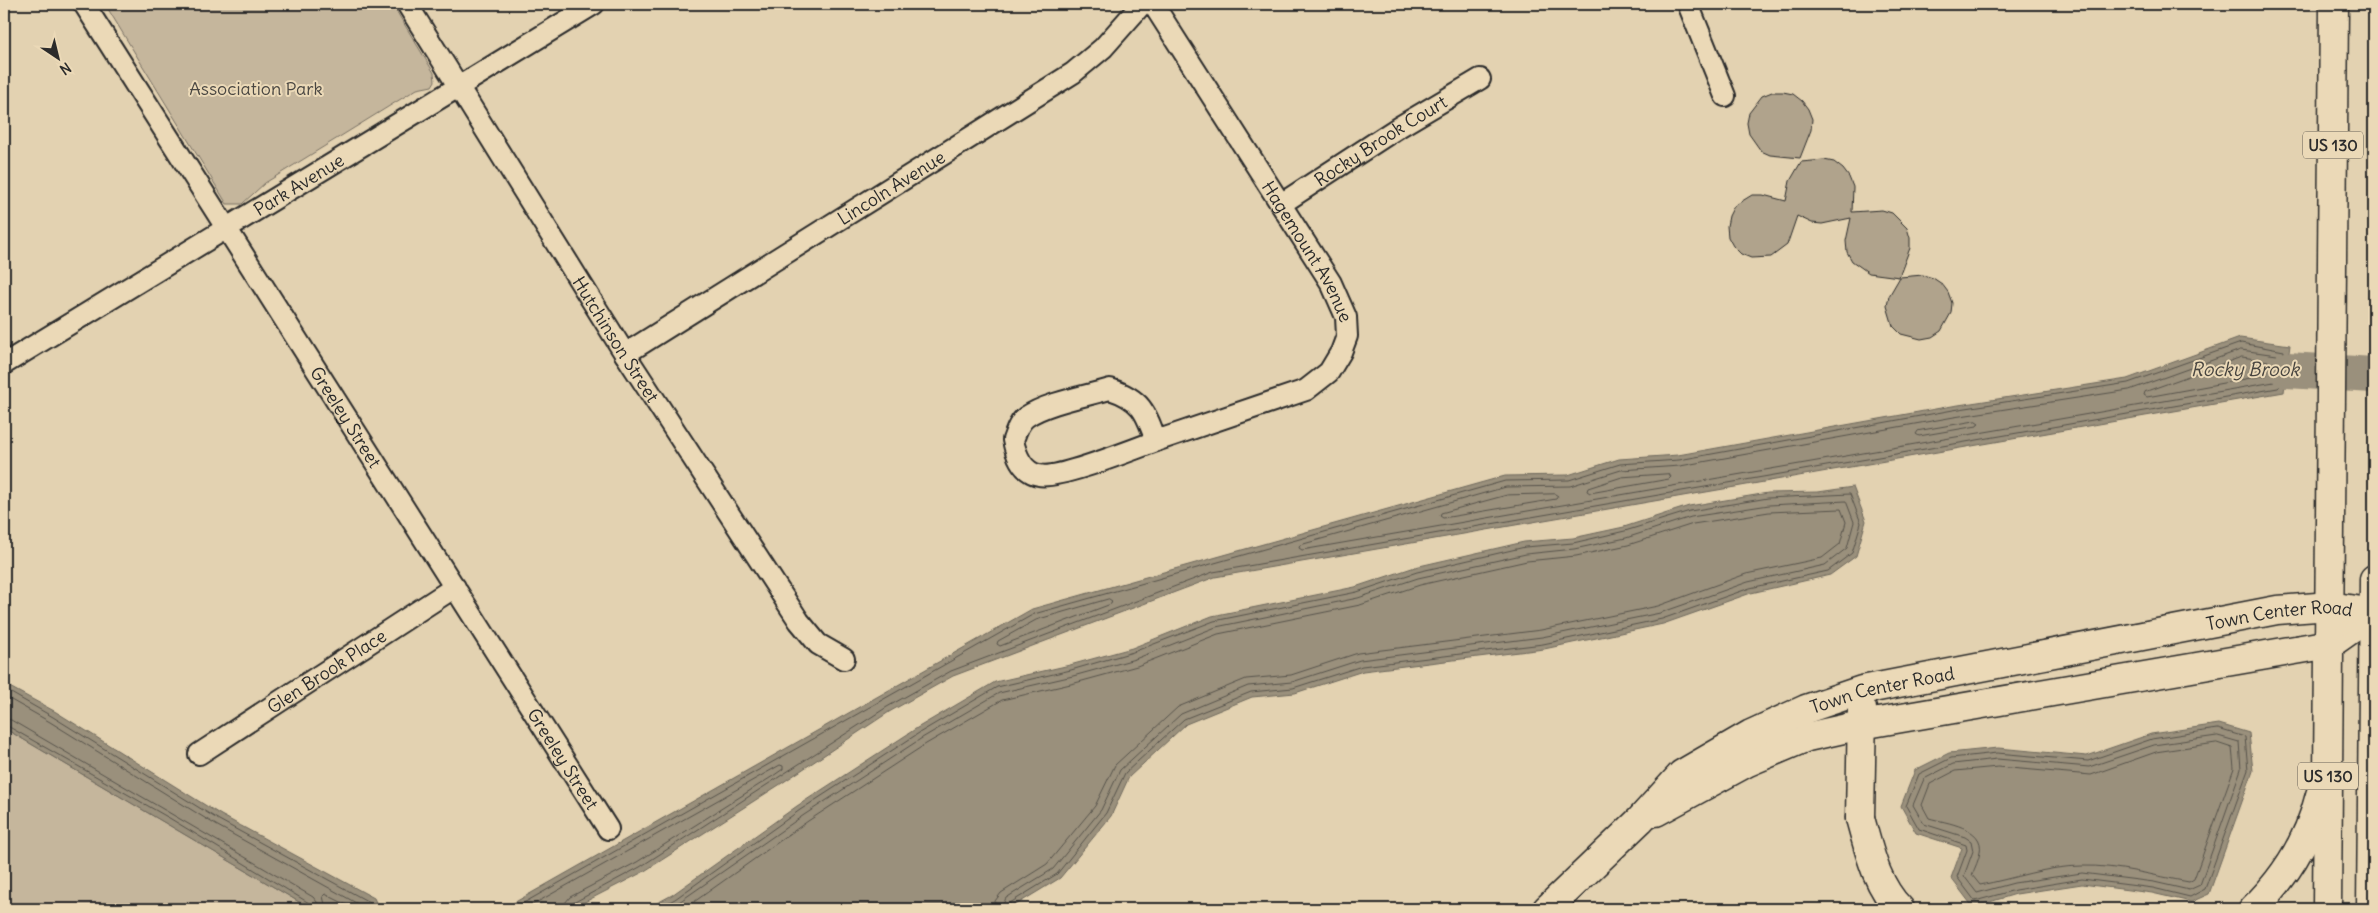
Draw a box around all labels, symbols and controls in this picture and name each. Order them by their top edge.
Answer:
north arrow [32,32,82,82]
text: N [56,58,75,79]
park label: Association Park [189,77,323,100]
street label: Rocky Brook Court [1310,90,1451,191]
road number: US 130 [2303,132,2363,158]
street label: Lincoln Avenue [833,145,949,229]
street label: Park Avenue [249,148,348,221]
street label: Hagemount Avenue [1257,176,1358,325]
street label: Hutchinson Street [568,272,665,406]
water label: Rocky Brook [2191,357,2300,381]
street label: Greeley Street [305,362,387,472]
street label: Town Center Road [2204,594,2355,635]
street label: Glen Brook Place [262,624,390,718]
street label: Town Center Road [1807,661,1957,718]
street label: Greeley Street [523,704,604,814]
road number: US 130 [2298,762,2358,789]

